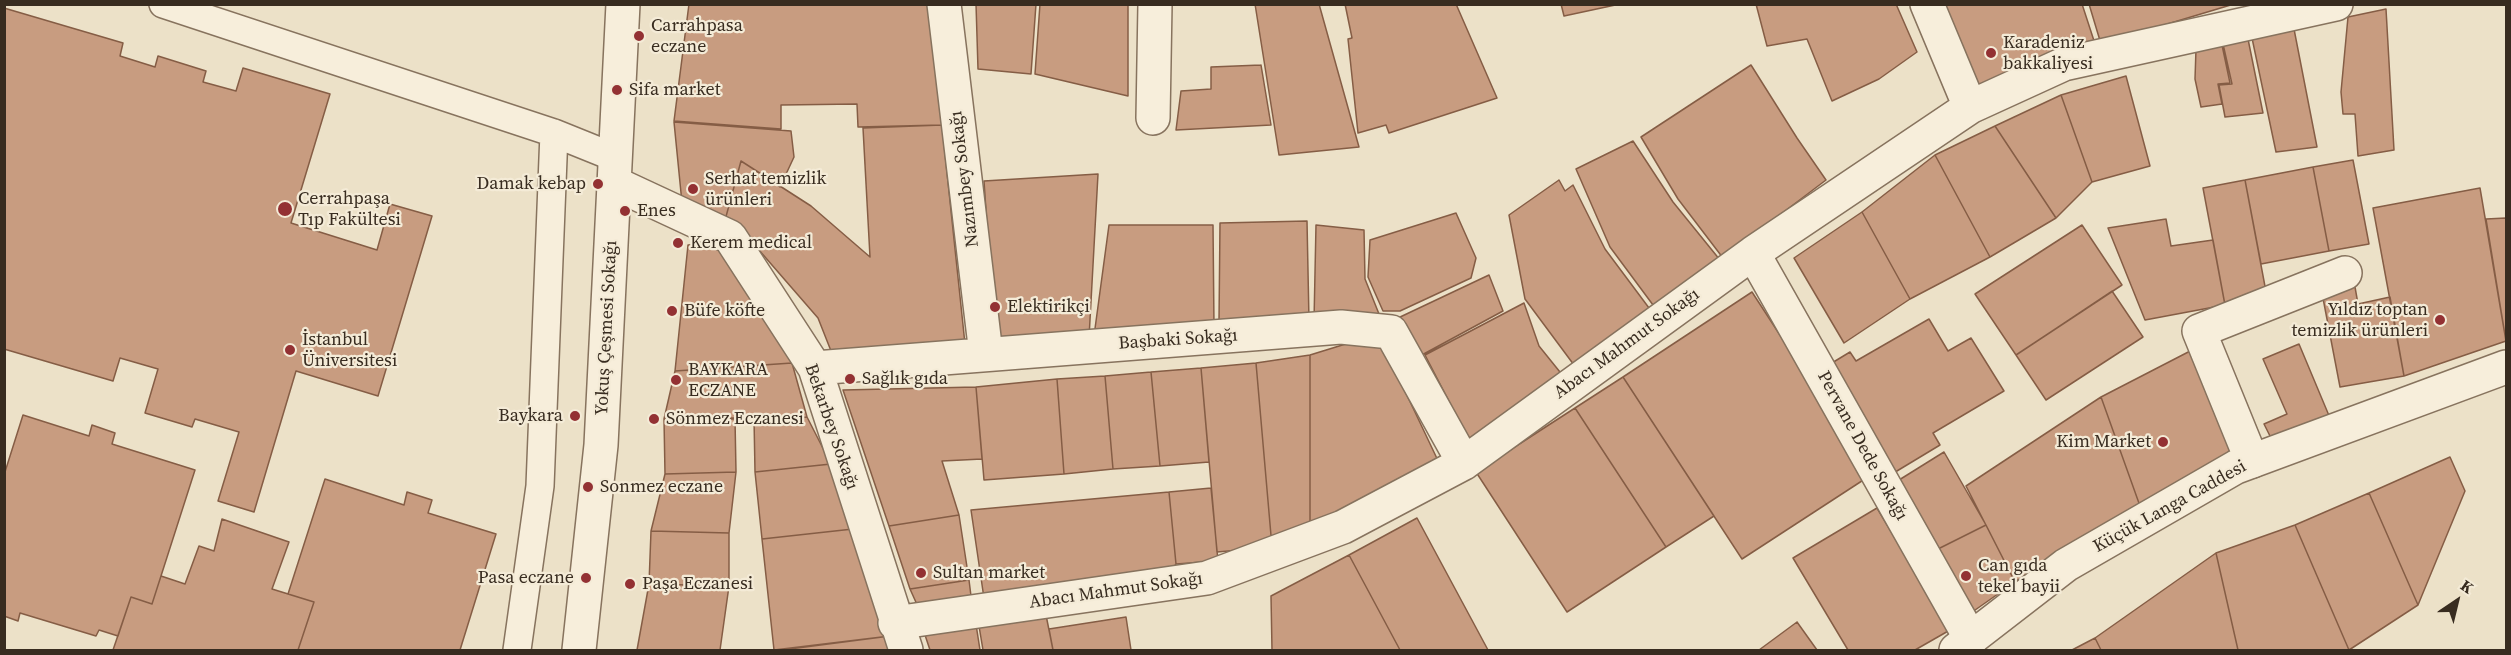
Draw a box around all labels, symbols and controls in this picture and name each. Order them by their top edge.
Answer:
place label: Carrahpasa eczane [651,15,743,57]
marker: Carrahpasa eczane [632,29,646,43]
place label: Karadeniz bakkaliyesi [2003,32,2093,74]
marker: Karadeniz bakkaliyesi [1984,46,1998,60]
place label: Sifa market [629,79,721,101]
marker: Sifa market [610,83,624,97]
street label: Nazımbey Sokağı [946,110,984,248]
place label: Serhat temizlik ürünleri [705,168,826,210]
place label: Damak kebap [477,173,586,195]
marker: Damak kebap [591,177,605,191]
marker: Serhat temizlik ürünleri [686,182,700,196]
place label: Cerrahpaşa Tıp Fakültesi [298,188,401,230]
marker: Cerrahpaşa Tıp Fakültesi [276,200,294,218]
place label: Enes [637,200,676,222]
marker: Enes [618,204,632,218]
place label: Kerem medical [690,232,812,254]
marker: Kerem medical [671,236,685,250]
street label: Yokuş Çeşmesi Sokağı [592,240,622,416]
street label: Abacı Mahmut Sokağı [1550,284,1704,404]
place label: Elektirikçi [1007,296,1090,318]
place label: Yıldız toptan temizlik ürünleri [2291,299,2428,342]
place label: Büfe köfte [684,300,765,322]
marker: Elektirikçi [988,300,1002,314]
marker: Büfe köfte [665,304,679,318]
marker: Yıldız toptan temizlik ürünleri [2433,313,2447,327]
street label: Başbaki Sokağı [1118,325,1238,355]
place label: İstanbul Üniversitesi [302,329,397,372]
marker: İstanbul Üniversitesi [283,343,297,357]
place label: BAYKARA ECZANE [688,359,768,401]
street label: Bekarbey Sokağı [799,361,863,493]
place label: Sağlık gıda [862,368,948,390]
street label: Pervane Dede Sokağı [1812,368,1912,524]
marker: Sağlık gıda [843,372,857,386]
marker: BAYKARA ECZANE [669,373,683,387]
place label: Baykara [498,405,563,427]
place label: Sönmez Eczanesi [666,408,804,430]
marker: Baykara [568,409,582,423]
marker: Sönmez Eczanesi [647,412,661,426]
place label: Kim Market [2056,431,2151,453]
marker: Kim Market [2156,435,2170,449]
street label: Küçük Langa Caddesi [2090,456,2250,558]
place label: Sonmez eczane [600,476,723,498]
marker: Sonmez eczane [581,480,595,494]
place label: Can gıda tekel bayii [1978,555,2060,598]
place label: Sultan market [933,562,1045,584]
marker: Sultan market [914,566,928,580]
place label: Pasa eczane [478,567,574,589]
street label: Abacı Mahmut Sokağı [1028,568,1204,614]
marker: Can gıda tekel bayii [1959,569,1973,583]
marker: Pasa eczane [579,571,593,585]
north arrow [2427,571,2487,631]
place label: Paşa Eczanesi [642,573,753,595]
text: K [2456,574,2478,598]
marker: Paşa Eczanesi [623,577,637,591]

